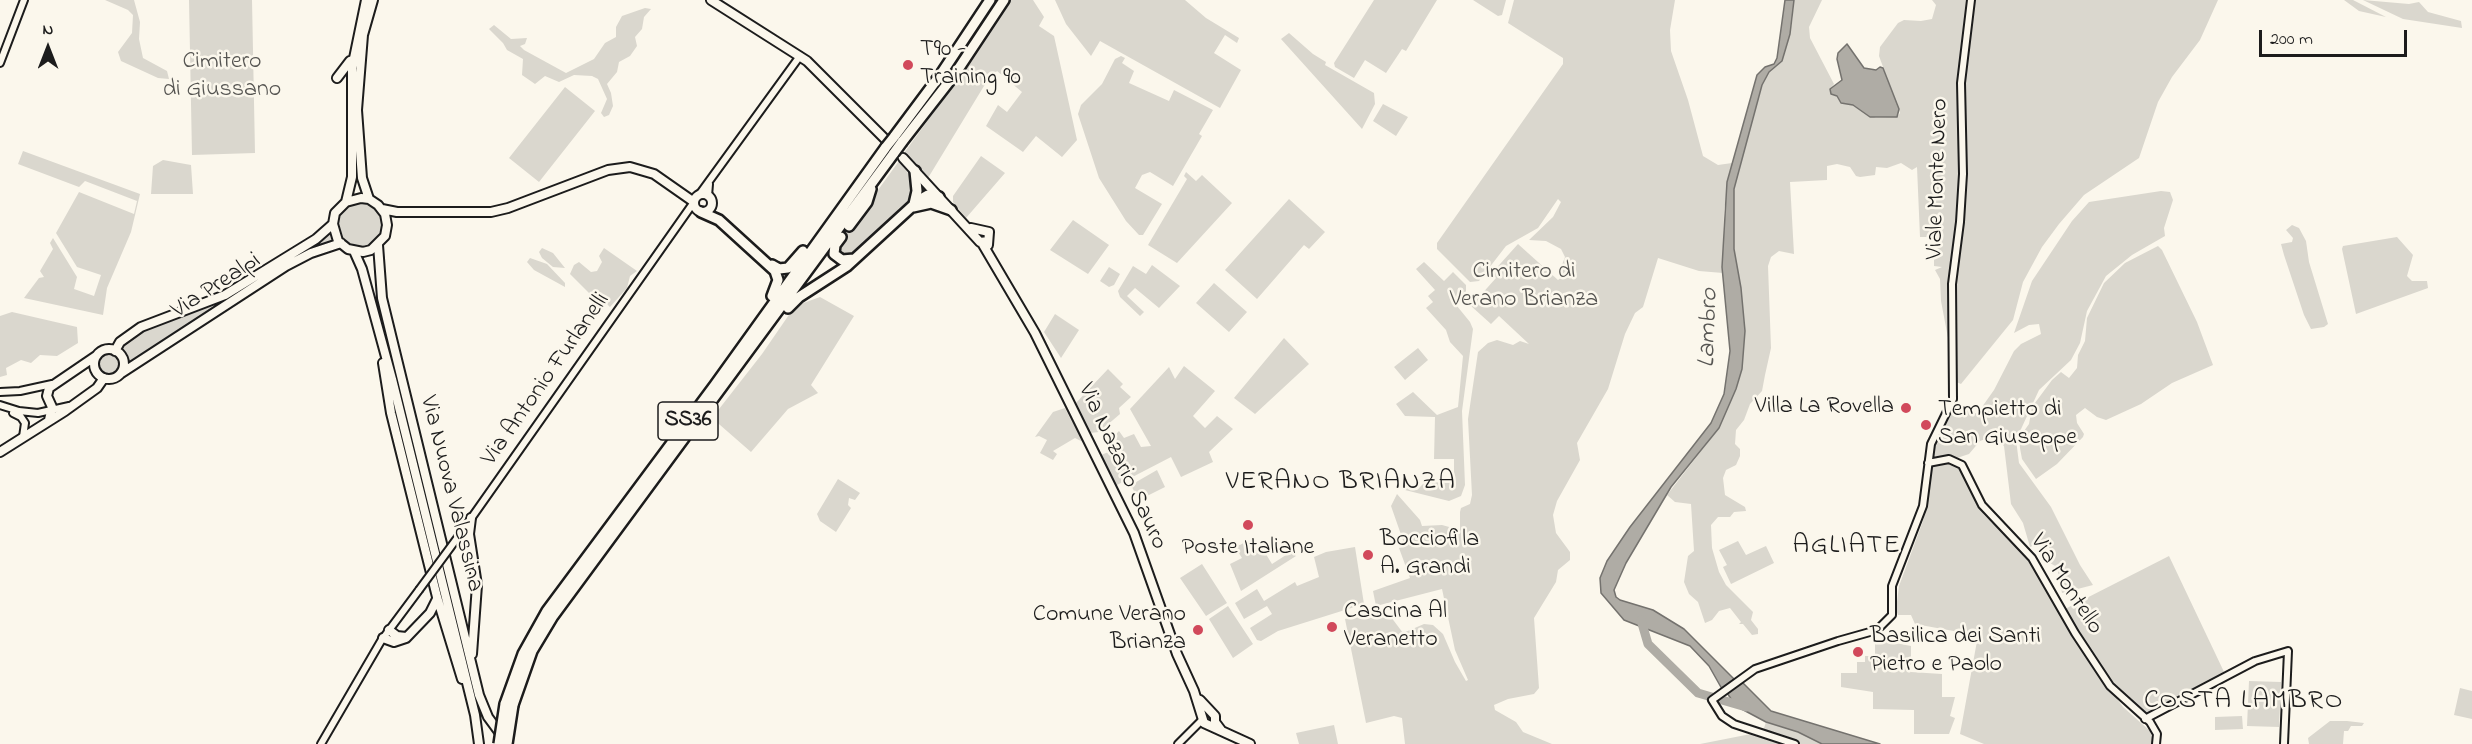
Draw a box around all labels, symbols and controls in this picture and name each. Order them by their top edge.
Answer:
north arrow [18,18,78,78]
text: N [43,18,53,42]
scale bar [2262,18,2410,56]
text: 200 m [2270,27,2313,53]
place label: T90 - Training 90 [920,37,1021,93]
park label: Cimitero di Giussano [163,49,281,105]
marker: T90 - Training 90 [901,58,915,72]
street label: Viale Monte Nero [1922,98,1956,260]
street label: Via Prealpi [167,247,267,327]
park label: Cimitero di Verano Brianza [1450,259,1598,315]
street label: Via Antonio Furlanelli [477,288,617,472]
water label: Lambro [1693,288,1727,368]
street label: Via Nazario Sauro [1070,379,1172,555]
street label: Via Nuova Valassina [412,393,488,595]
place label: Villa La Rovella [1755,394,1894,422]
place label: Tempietto di San Giuseppe [1938,397,2077,453]
marker: Villa La Rovella [1899,401,1913,415]
road number: SS36 [658,402,718,440]
marker: Tempietto di San Giuseppe [1919,418,1933,432]
district label: VERANO BRIANZA [1226,468,1456,500]
marker: Poste Italiane [1241,518,1255,532]
place label: Bocciofila A. Grandi [1380,527,1479,583]
street label: Via Montello [2022,529,2108,641]
district label: AGLIATE [1793,532,1901,564]
place label: Poste Italiane [1182,535,1314,563]
marker: Bocciofila A. Grandi [1361,548,1375,562]
place label: Cascina Al Veranetto [1344,599,1447,655]
place label: Comune Verano Brianza [1033,602,1186,658]
marker: Cascina Al Veranetto [1325,620,1339,634]
marker: Comune Verano Brianza [1191,623,1205,637]
place label: Basilica dei Santi Pietro e Paolo [1870,624,2041,680]
marker: Basilica dei Santi Pietro e Paolo [1851,645,1865,659]
district label: COSTA LAMBRO [2144,687,2344,719]

